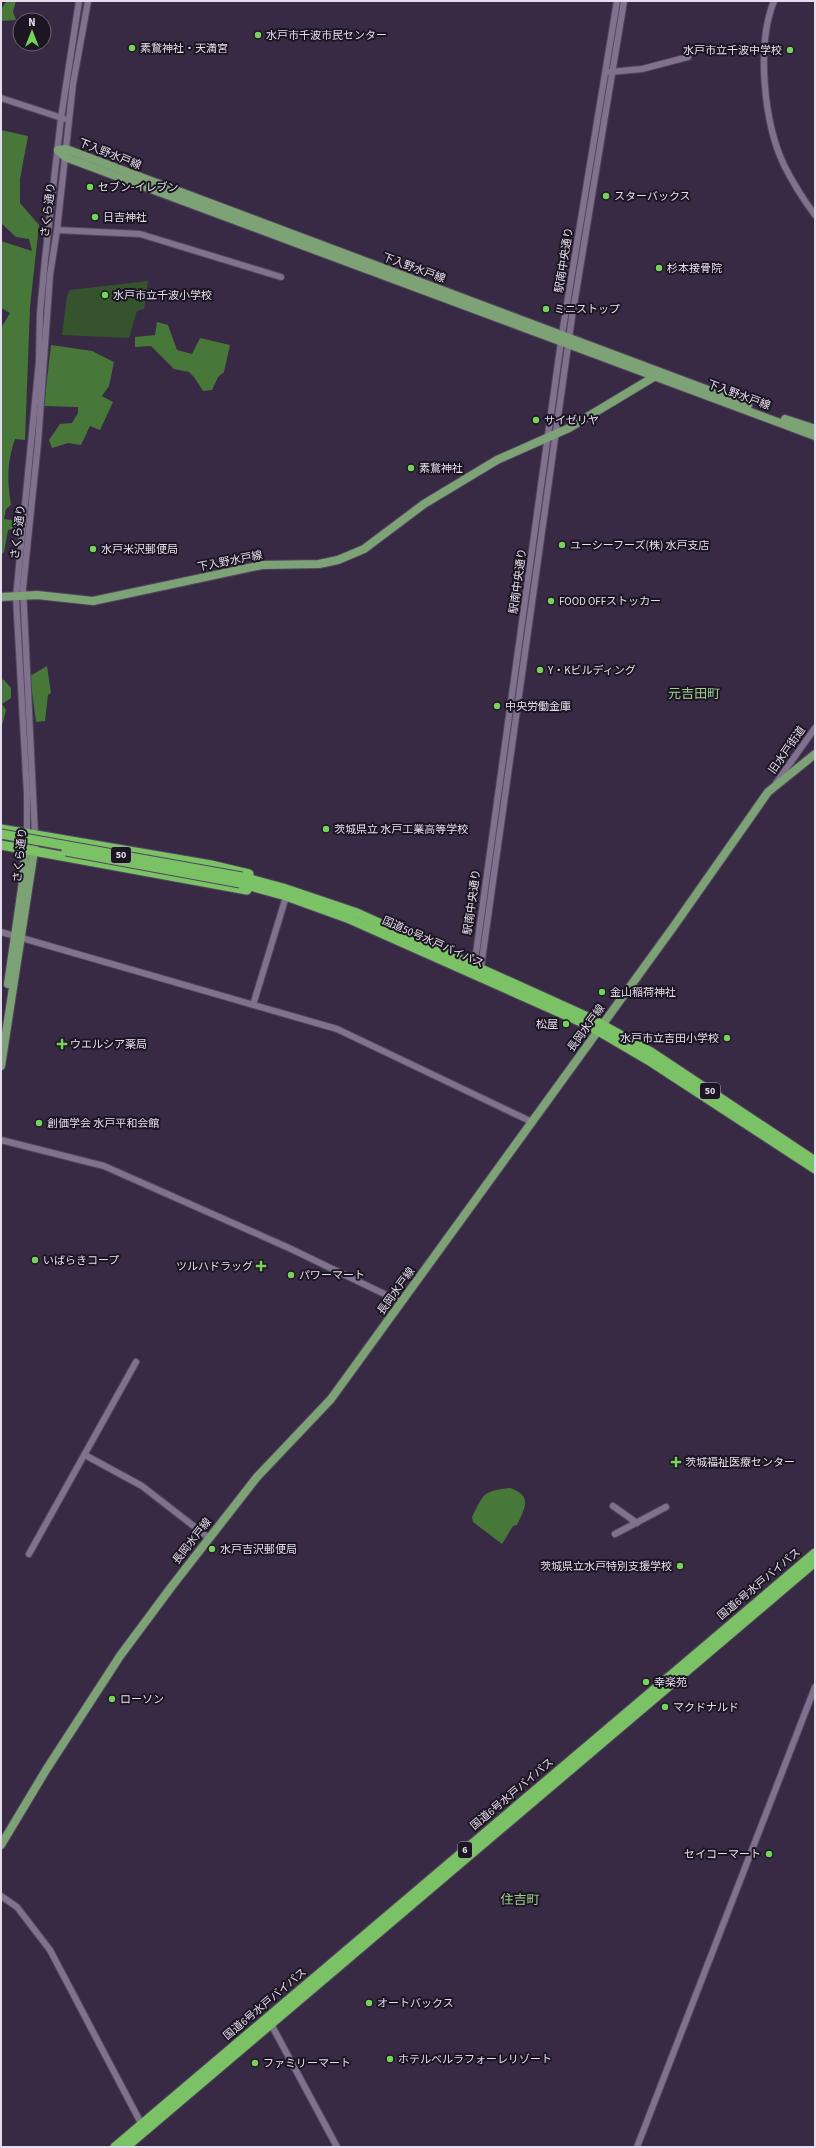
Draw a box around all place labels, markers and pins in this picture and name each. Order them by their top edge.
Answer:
place label: 水戸市千波市民センター [266,28,387,43]
marker: 水戸市千波市民センター [253,30,263,40]
place label: 素鵞神社・天満宮 [140,41,228,56]
marker: 素鵞神社・天満宮 [127,43,137,53]
place label: 水戸市立千波中学校 [683,43,782,58]
marker: 水戸市立千波中学校 [785,45,795,55]
place label: セブン-イレブン [98,180,178,195]
marker: セブン-イレブン [85,182,95,192]
place label: スターバックス [614,189,691,204]
marker: スターバックス [601,191,611,201]
place label: 日吉神社 [103,210,147,225]
marker: 日吉神社 [90,212,100,222]
place label: 杉本接骨院 [667,261,722,276]
marker: 杉本接骨院 [654,263,664,273]
place label: 水戸市立千波小学校 [113,288,212,303]
marker: 水戸市立千波小学校 [100,290,110,300]
place label: ミニストップ [554,302,620,317]
marker: ミニストップ [541,304,551,314]
place label: サイゼリヤ [544,413,599,428]
marker: サイゼリヤ [531,415,541,425]
place label: 素鵞神社 [419,461,463,476]
marker: 素鵞神社 [406,463,416,473]
place label: ユーシーフーズ(株) 水戸支店 [570,538,709,553]
marker: ユーシーフーズ(株) 水戸支店 [557,540,567,550]
place label: 水戸米沢郵便局 [101,542,178,557]
marker: 水戸米沢郵便局 [88,544,98,554]
place label: FOOD OFFストッカー [559,594,661,609]
marker: FOOD OFFストッカー [546,596,556,606]
place label: Y・Kビルディング [547,663,636,678]
marker: Y・Kビルディング [535,665,545,675]
place label: 中央労働金庫 [505,699,571,714]
marker: 中央労働金庫 [492,701,502,711]
place label: 茨城県立 水戸工業高等学校 [334,822,468,837]
marker: 茨城県立 水戸工業高等学校 [321,824,331,834]
place label: 金山稲荷神社 [610,985,676,1000]
marker: 金山稲荷神社 [597,987,607,997]
place label: 松屋 [536,1017,558,1032]
marker: 松屋 [561,1019,571,1029]
place label: 水戸市立吉田小学校 [620,1031,719,1046]
marker: 水戸市立吉田小学校 [722,1033,732,1043]
place label: ウエルシア薬局 [70,1037,147,1052]
marker: ウエルシア薬局 [57,1039,67,1049]
place label: 創価学会 水戸平和会館 [47,1116,159,1131]
marker: 創価学会 水戸平和会館 [34,1118,44,1128]
place label: いばらきコープ [43,1253,119,1268]
marker: いばらきコープ [30,1255,40,1265]
place label: ツルハドラッグ [176,1259,253,1274]
marker: ツルハドラッグ [256,1261,266,1271]
place label: パワーマート [299,1268,365,1283]
marker: パワーマート [286,1270,296,1280]
place label: 茨城福祉医療センター [685,1455,795,1470]
marker: 茨城福祉医療センター [670,1456,682,1468]
place label: 水戸吉沢郵便局 [220,1542,297,1557]
marker: 水戸吉沢郵便局 [207,1544,217,1554]
place label: 茨城県立水戸特別支援学校 [540,1559,672,1574]
marker: 茨城県立水戸特別支援学校 [675,1561,685,1571]
place label: 幸楽苑 [654,1675,687,1690]
marker: 幸楽苑 [641,1677,651,1687]
place label: ローソン [120,1692,164,1707]
marker: ローソン [107,1694,117,1704]
place label: マクドナルド [673,1700,739,1715]
marker: マクドナルド [660,1702,670,1712]
place label: セイコーマート [684,1847,761,1862]
marker: セイコーマート [764,1849,774,1859]
place label: オートバックス [377,1996,454,2011]
marker: オートバックス [364,1998,374,2008]
place label: ホテルベルラフォーレリゾート [398,2052,552,2067]
marker: ホテルベルラフォーレリゾート [385,2054,395,2064]
place label: ファミリーマート [263,2056,351,2071]
marker: ファミリーマート [250,2058,260,2068]

